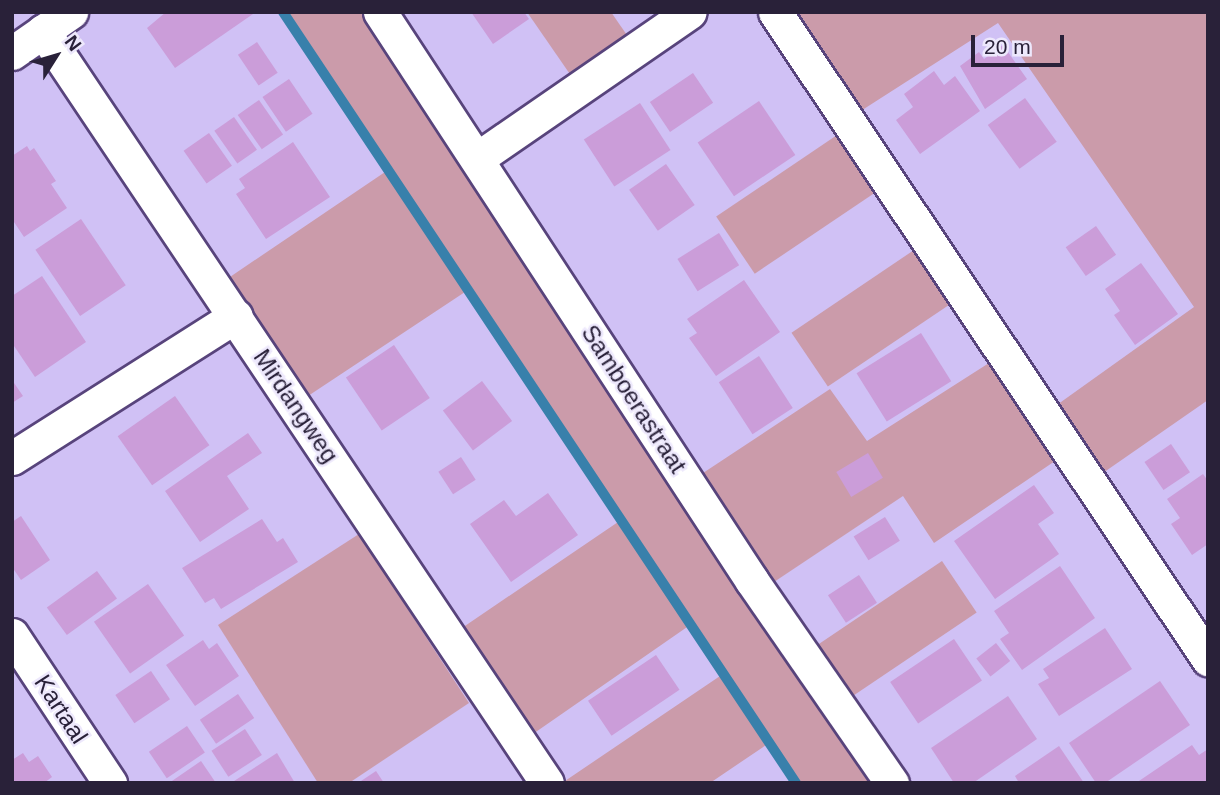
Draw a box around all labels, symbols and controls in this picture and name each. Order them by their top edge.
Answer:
north arrow [21,21,91,91]
scale bar [975,21,1068,65]
text: N [61,31,86,55]
text: 20 m [984,35,1031,58]
street label: Samboerastraat [575,320,693,478]
street label: Mirdangweg [248,344,344,468]
street label: Kartaal [28,669,94,749]

